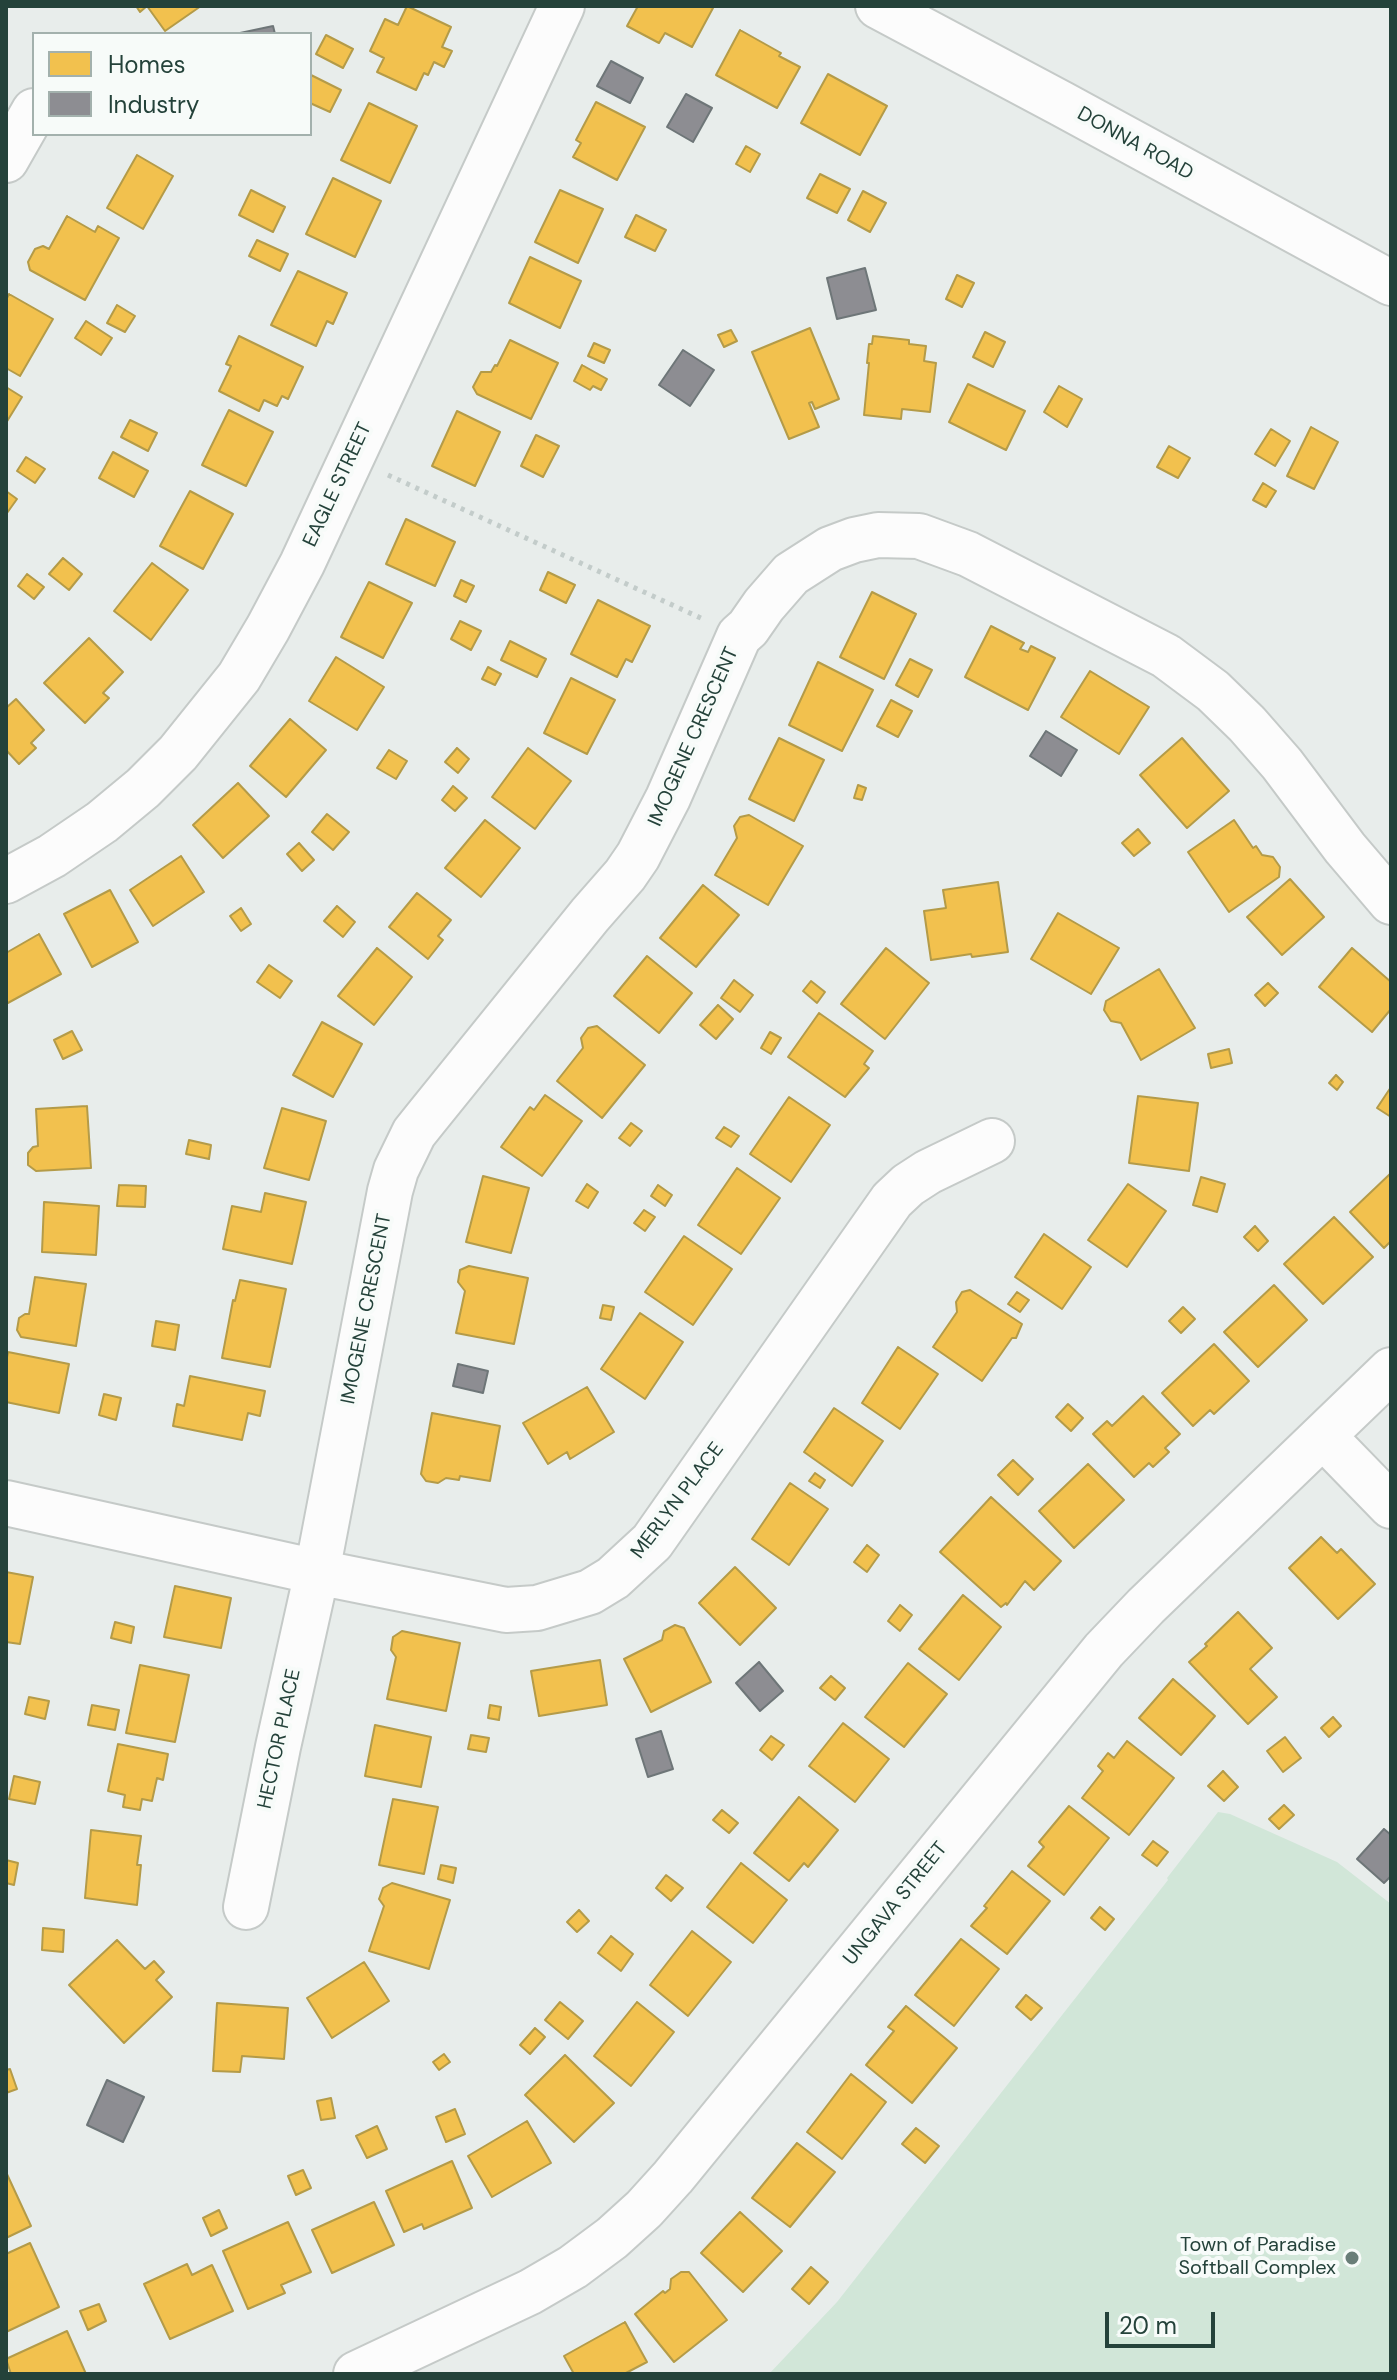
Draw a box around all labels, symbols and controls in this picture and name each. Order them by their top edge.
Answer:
legend [32,32,312,136]
text: Homes [108,49,186,80]
text: Industry [108,89,199,120]
street label: DONNA ROAD [1073,102,1197,186]
street label: EAGLE STREET [299,419,377,551]
street label: IMOGENE CRESCENT [644,644,744,830]
street label: IMOGENE CRESCENT [337,1212,397,1406]
street label: MERLYN PLACE [626,1438,730,1564]
street label: HECTOR PLACE [253,1667,307,1811]
street label: UNGAVA STREET [839,1838,953,1970]
place label: Town of Paradise Softball Complex [1178,2234,1336,2281]
marker: Town of Paradise Softball Complex [1343,2249,1361,2267]
scale bar [1109,2296,1219,2346]
text: 20 m [1119,2310,1177,2341]

